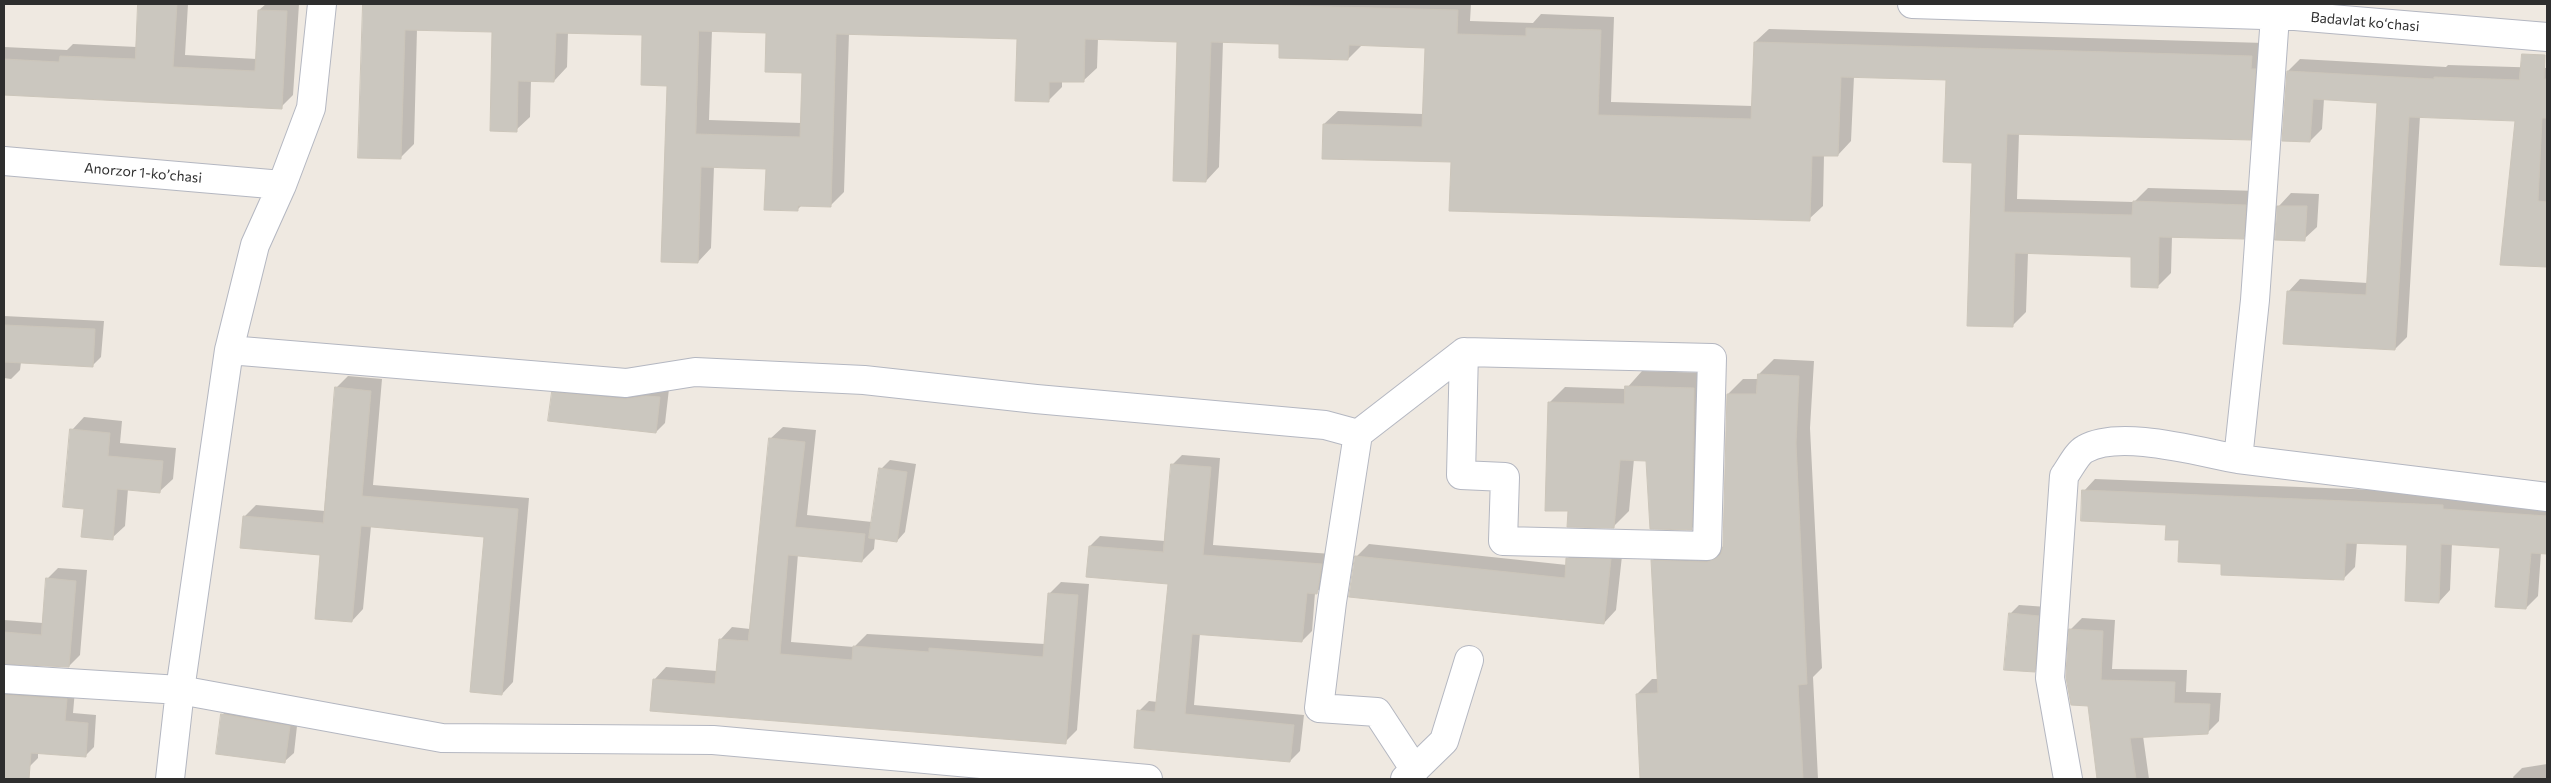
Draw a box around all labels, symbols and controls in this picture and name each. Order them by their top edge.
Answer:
street label: Badavlat koʻchasi [2310,9,2420,35]
street label: Аnorzor 1-koʼchasi [83,159,203,187]

